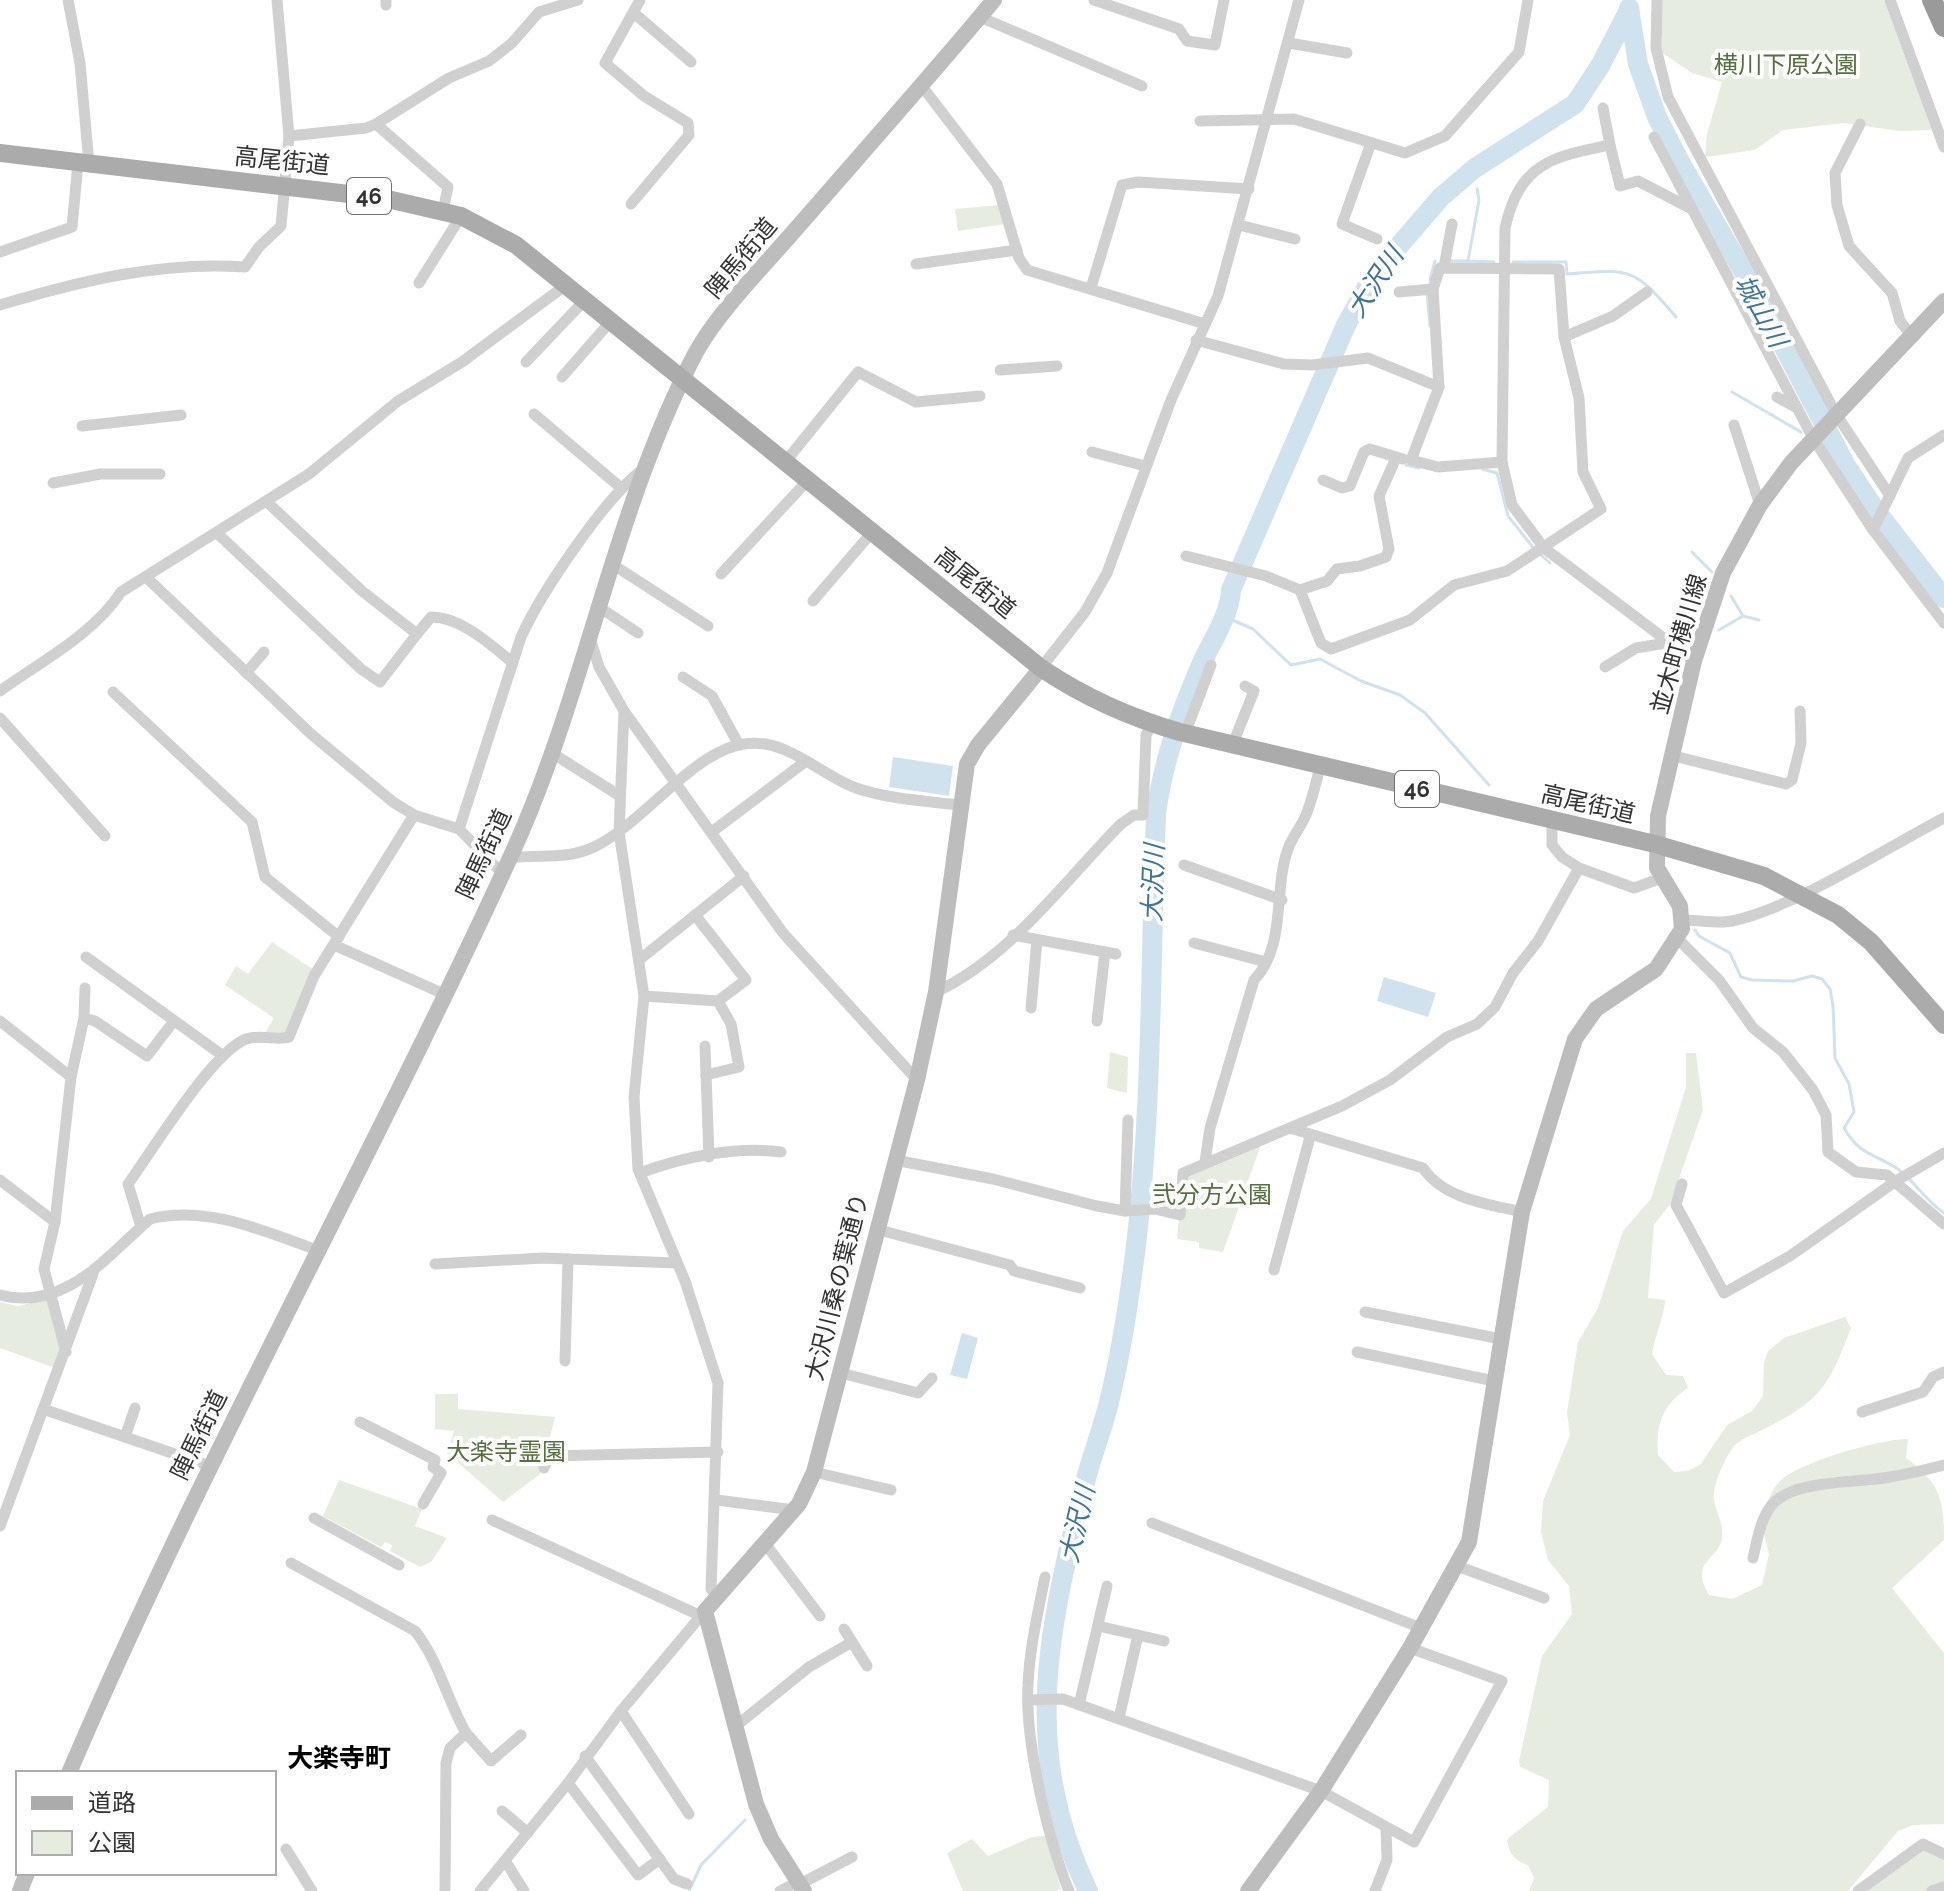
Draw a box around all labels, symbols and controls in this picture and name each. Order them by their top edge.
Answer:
park label: 横川下原公園 [1714,50,1858,79]
street label: 高尾街道 [233,141,331,180]
road number: 46 [347,178,391,214]
street label: 陣馬街道 [699,212,783,304]
water label: 大沢川 [1341,239,1411,323]
water label: 城山川 [1729,270,1794,355]
street label: 高尾街道 [929,541,1022,624]
street label: 並木町横川線 [1645,571,1712,717]
road number: 46 [1395,771,1439,807]
street label: 高尾街道 [1538,779,1638,828]
street label: 陣馬街道 [450,804,517,903]
water label: 大沢川 [1137,841,1169,923]
park label: 弐分方公園 [1152,1180,1272,1209]
street label: 大沢川桑の葉通り [799,1190,874,1384]
street label: 陣馬街道 [164,1385,233,1484]
park label: 大楽寺霊園 [446,1437,566,1466]
water label: 大沢川 [1054,1480,1101,1565]
district label: 大楽寺町 [287,1743,391,1773]
legend [16,1771,276,1875]
text: 道路 [88,1788,136,1817]
text: 公園 [88,1828,136,1857]

